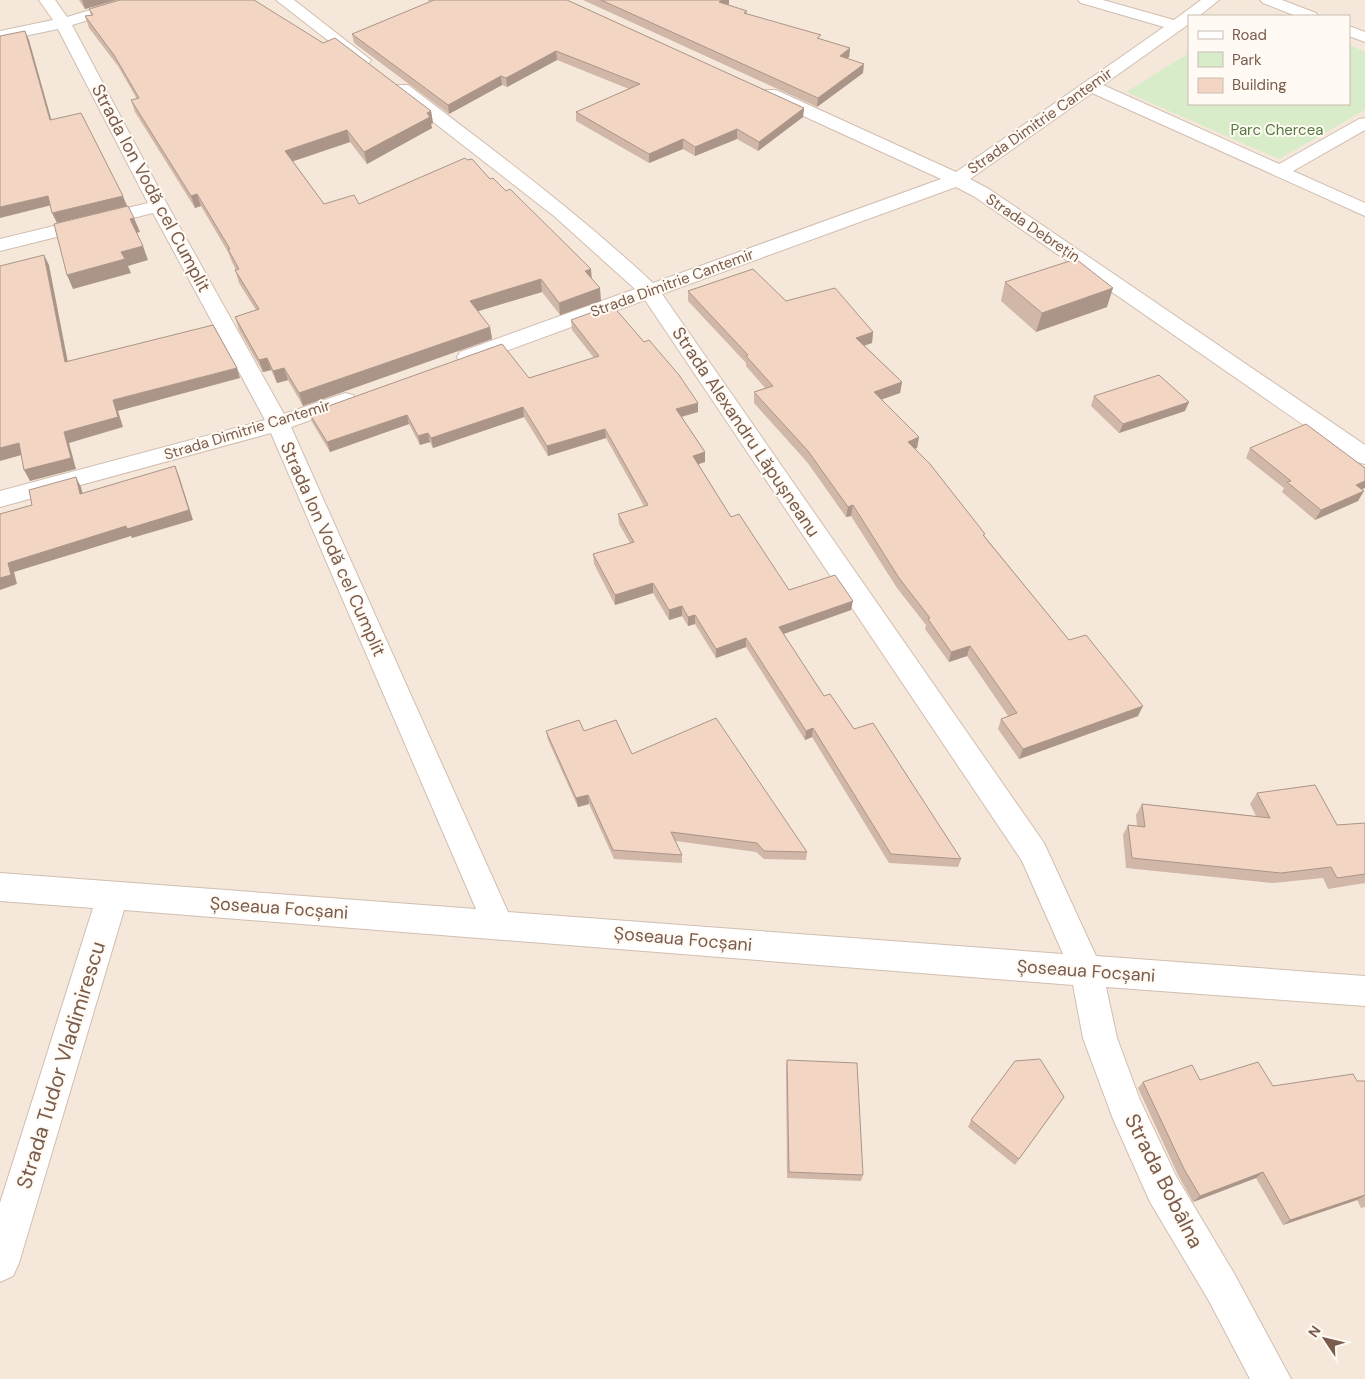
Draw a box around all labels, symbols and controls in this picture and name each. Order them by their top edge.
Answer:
legend [1188,15,1350,105]
text: Road [1232,25,1267,45]
text: Park [1232,50,1262,70]
street label: Strada Dimitrie Cantemir [964,63,1117,179]
text: Building [1232,75,1287,95]
street label: Strada Ion Vodă cel Cumplit [86,80,216,296]
park label: Parc Chercea [1231,120,1323,140]
street label: Strada Debrețin [982,189,1084,267]
street label: Strada Dimitrie Cantemir [588,244,757,322]
street label: Strada Alexandru Lăpușneanu [667,322,825,542]
street label: Strada Dimitrie Cantemir [162,395,333,465]
street label: Strada Ion Vodă cel Cumplit [275,438,391,660]
street label: Șoseaua Focșani [209,891,349,925]
street label: Șoseaua Focșani [613,921,753,957]
street label: Strada Tudor Vladimirescu [10,938,112,1192]
street label: Șoseaua Focșani [1016,954,1156,988]
street label: Strada Bobâlna [1118,1109,1210,1253]
north arrow [1300,1314,1350,1364]
text: N [1304,1322,1325,1341]

